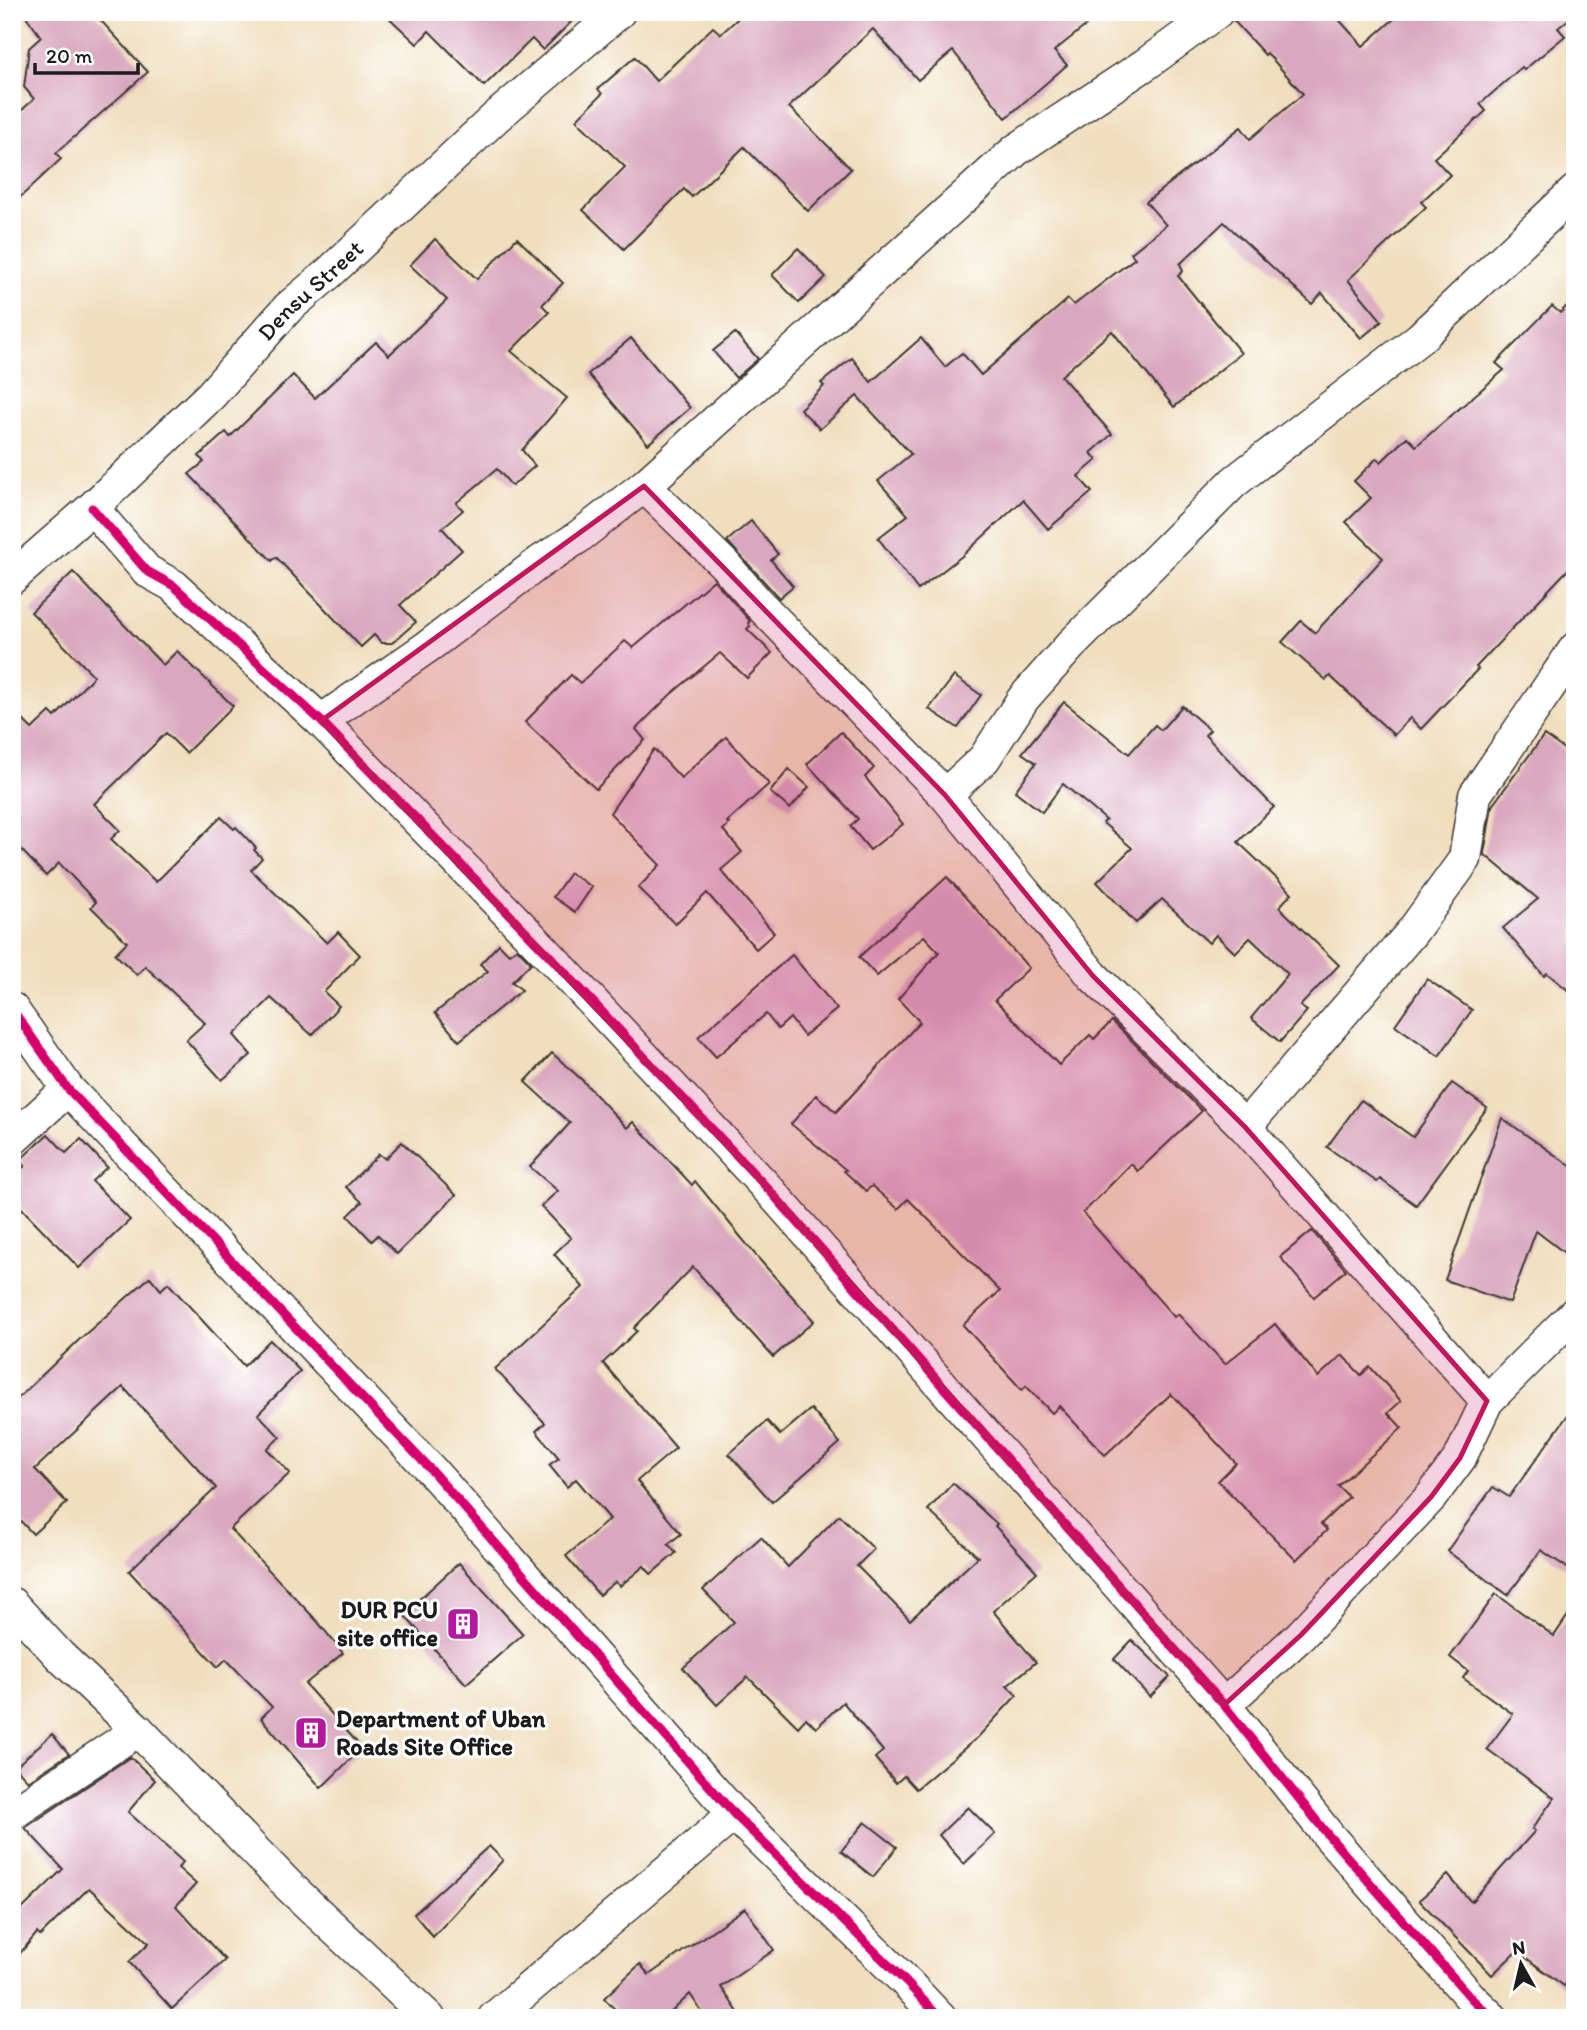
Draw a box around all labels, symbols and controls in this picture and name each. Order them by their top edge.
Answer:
scale bar [35,32,138,76]
text: 20 m [46,43,93,68]
street label: Densu Street [251,234,369,346]
place label: DUR PCU site office [337,1595,438,1652]
building icon: DUR PCU site office [444,1605,482,1643]
place label: Department of Uban Roads Site Office [336,1704,546,1761]
building icon: Department of Uban Roads Site Office [292,1714,330,1752]
north arrow [1486,1928,1556,1998]
text: N [1511,1935,1527,1960]

